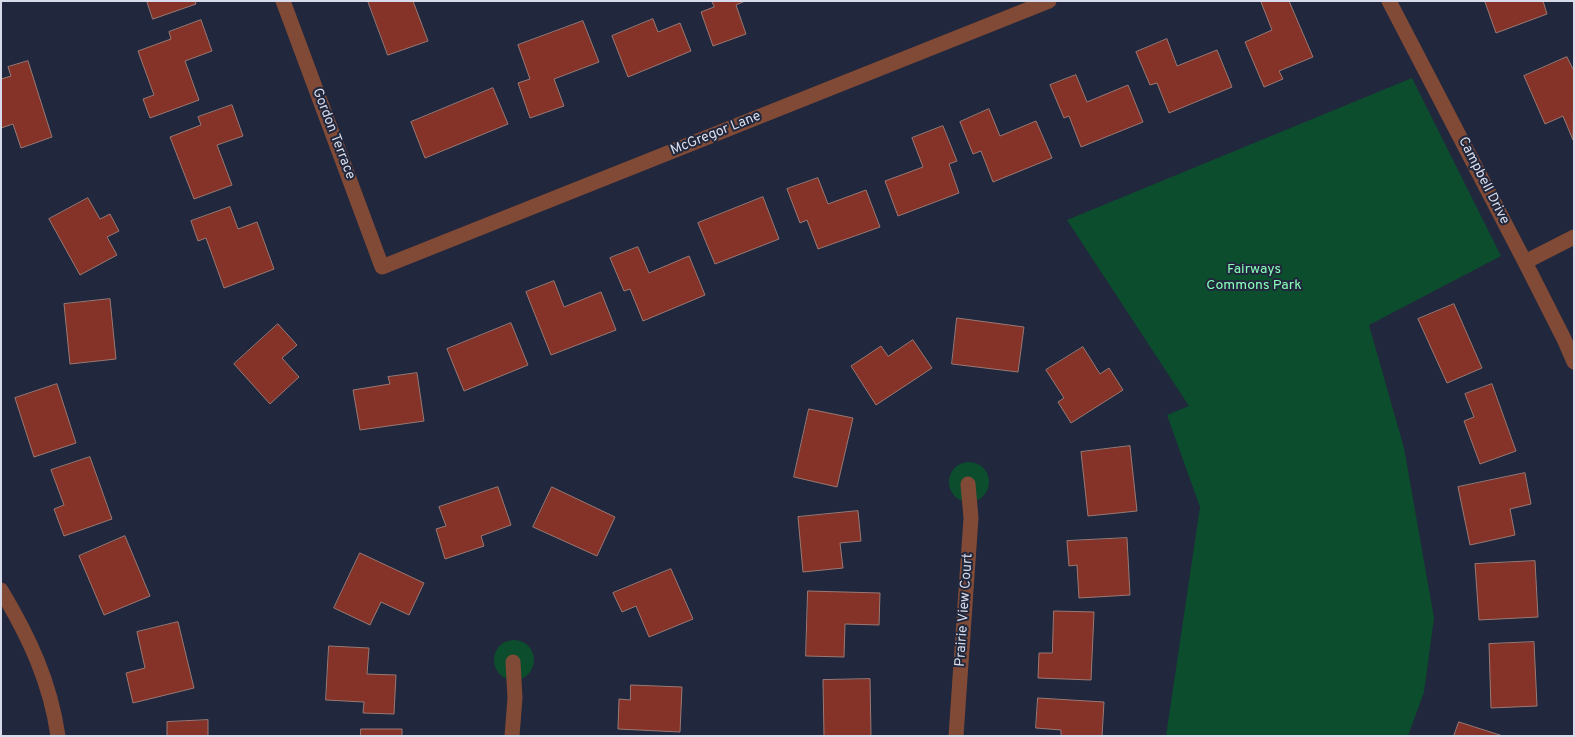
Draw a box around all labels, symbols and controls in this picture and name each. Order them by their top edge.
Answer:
street label: Gordon Terrace [308,86,358,182]
street label: McGregor Lane [668,108,764,160]
street label: Campbell Drive [1454,134,1512,228]
park label: Fairways Commons Park [1206,262,1302,294]
street label: Prairie View Court [953,553,977,667]

